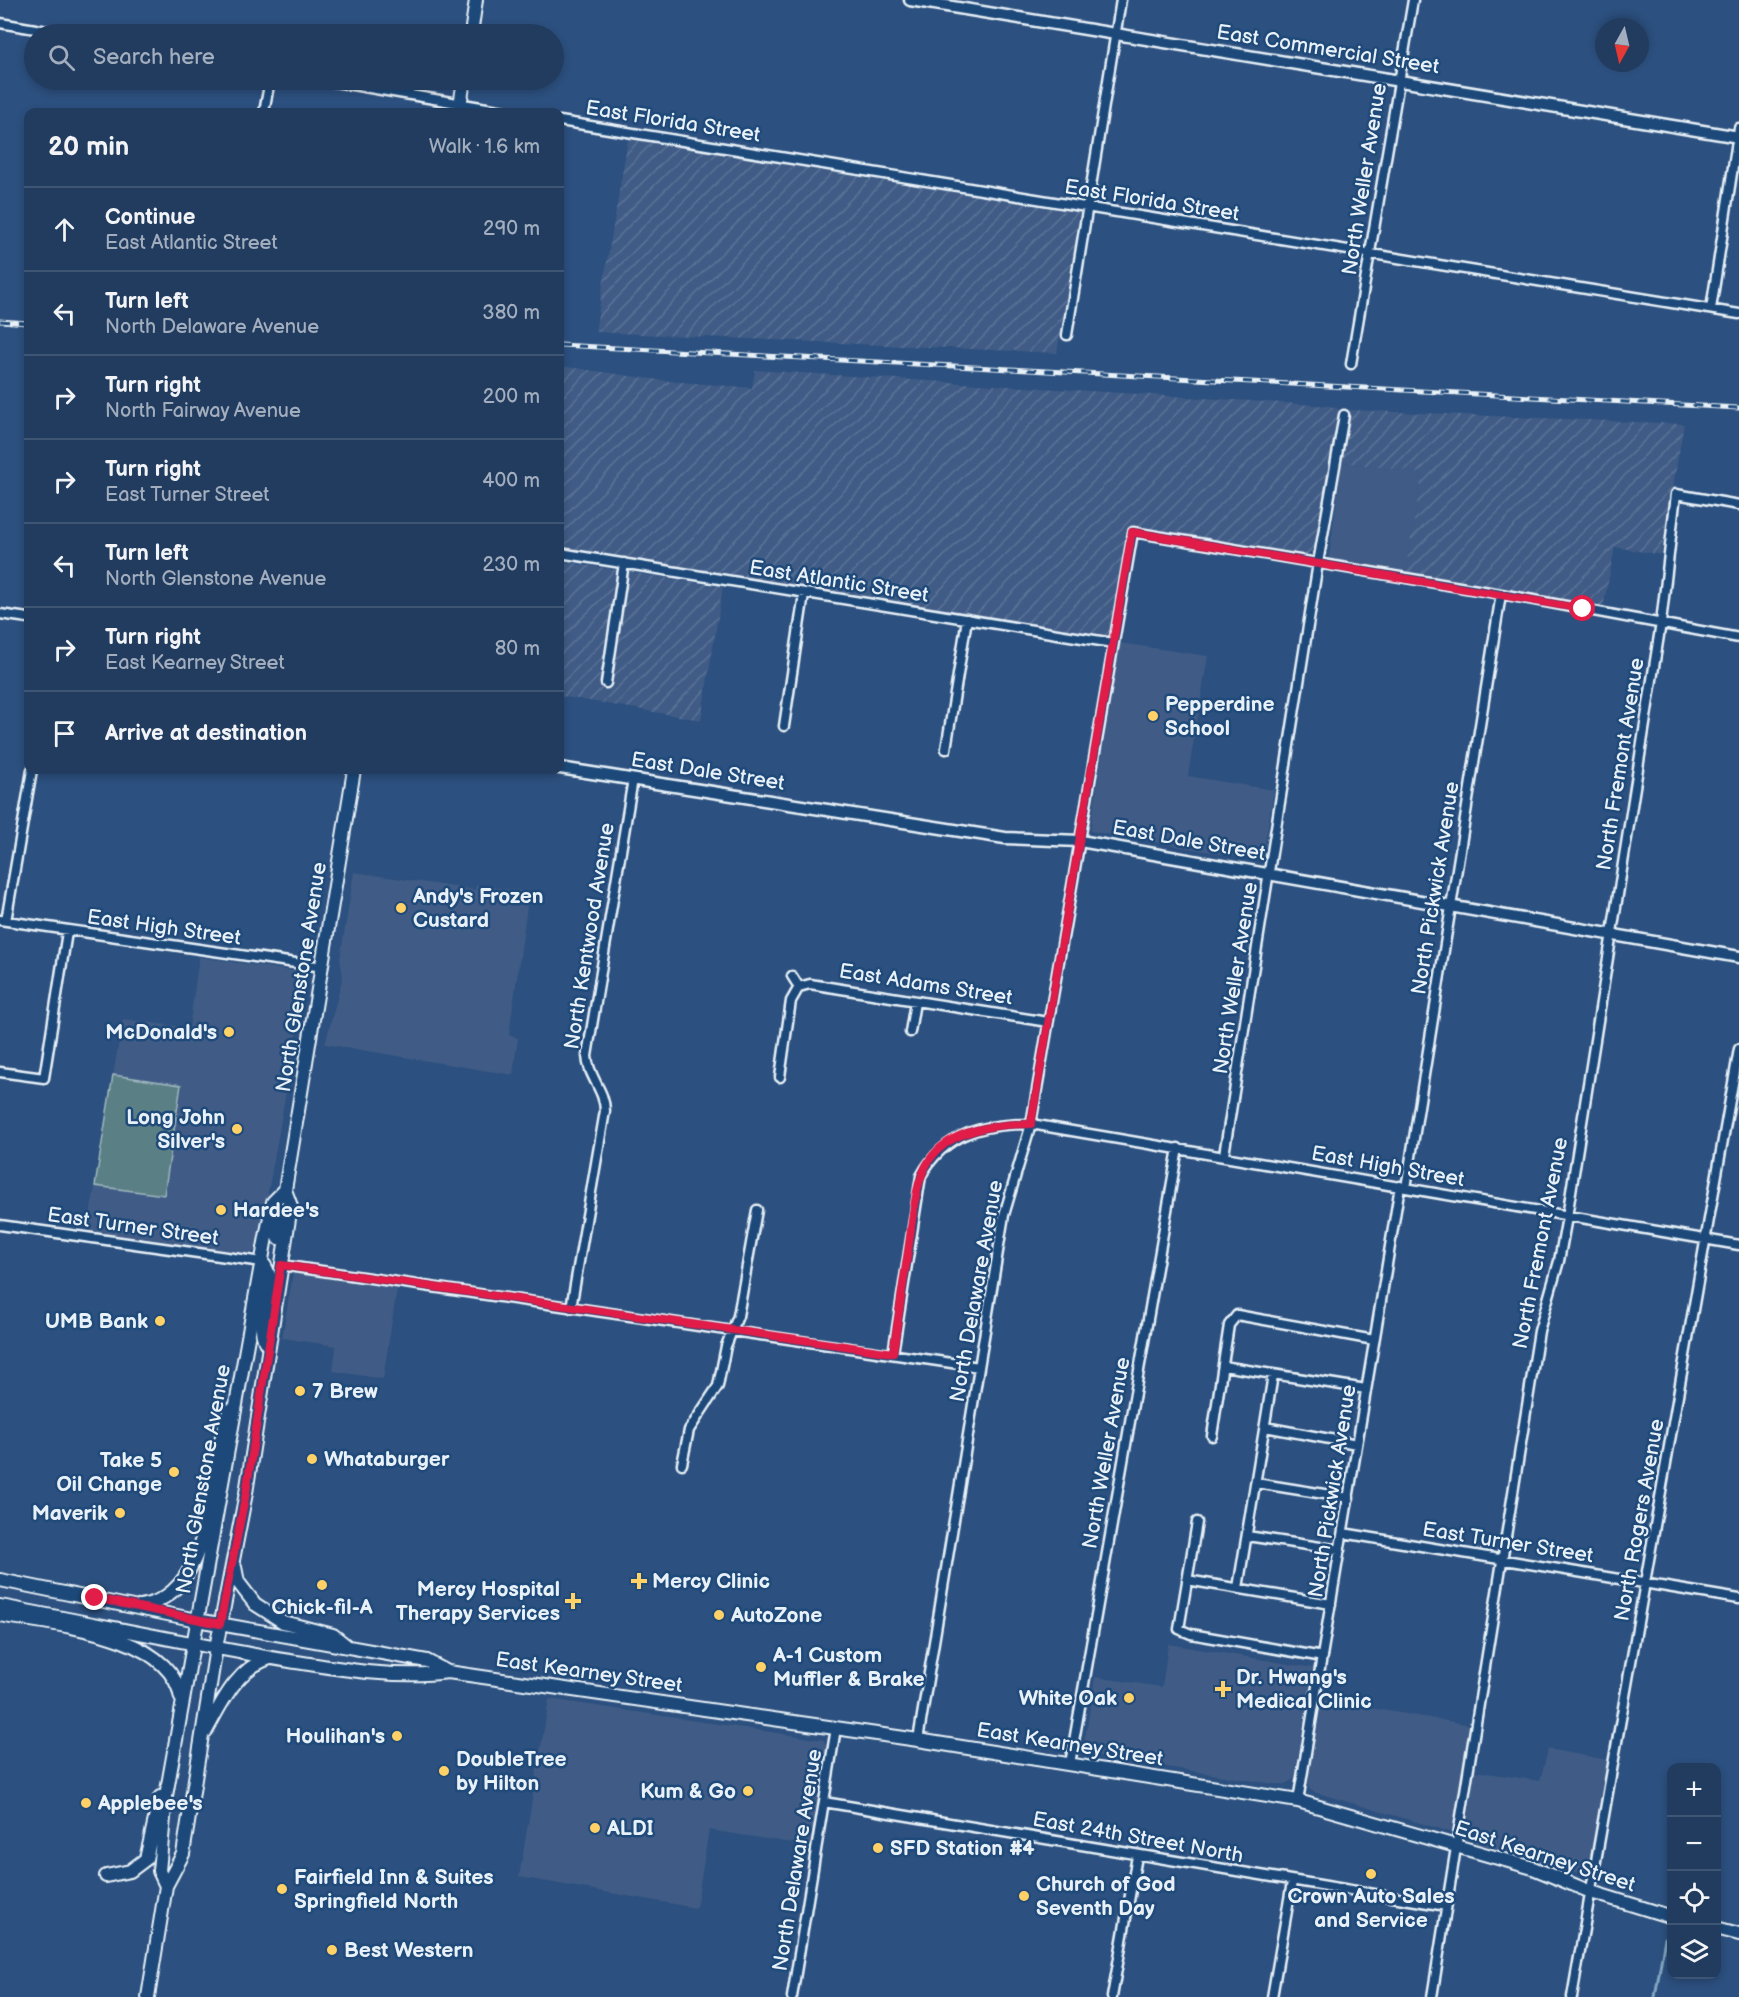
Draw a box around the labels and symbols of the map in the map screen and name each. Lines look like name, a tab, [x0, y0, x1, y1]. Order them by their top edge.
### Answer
north arrow	[1595, 18, 1649, 72]
street label: East Commercial Street	[1215, 20, 1442, 80]
street label: North Weller Avenue	[1337, 81, 1392, 277]
street label: East Florida Street	[584, 95, 763, 148]
street label: East Florida Street	[1063, 174, 1242, 227]
street label: East Atlantic Street	[747, 555, 931, 608]
route start	[1569, 595, 1595, 621]
street label: North Fremont Avenue	[1591, 656, 1650, 872]
place label: Pepperdine School	[1165, 692, 1275, 741]
marker: Pepperdine School	[1146, 709, 1160, 723]
street label: East Dale Street	[629, 747, 787, 796]
street label: North Pickwick Avenue	[1406, 780, 1465, 996]
street label: East Dale Street	[1110, 815, 1268, 866]
street label: North Kentwood Avenue	[559, 821, 620, 1051]
street label: North Glenstone Avenue	[271, 860, 332, 1094]
street label: North Weller Avenue	[1208, 880, 1263, 1076]
place label: Andy's Frozen Custard	[412, 884, 544, 933]
marker: Andy's Frozen Custard	[394, 901, 408, 915]
street label: East High Street	[85, 904, 243, 951]
street label: East Adams Street	[837, 958, 1015, 1011]
place label: McDonald's	[105, 1020, 217, 1045]
marker: McDonald's	[222, 1025, 236, 1039]
place label: Long John Silver's	[126, 1105, 225, 1154]
marker: Long John Silver's	[230, 1122, 244, 1136]
street label: North Fremont Avenue	[1508, 1135, 1573, 1351]
street label: East High Street	[1309, 1141, 1467, 1192]
street label: North Delaware Avenue	[945, 1178, 1008, 1404]
place label: Hardee's	[233, 1198, 319, 1223]
street label: East Turner Street	[46, 1202, 221, 1251]
marker: Hardee's	[214, 1203, 228, 1217]
place label: UMB Bank	[45, 1309, 148, 1334]
marker: UMB Bank	[153, 1314, 167, 1328]
street label: North Weller Avenue	[1077, 1355, 1136, 1551]
street label: North Glenstone Avenue	[171, 1362, 236, 1596]
place label: 7 Brew	[312, 1379, 378, 1404]
street label: North Pickwick Avenue	[1303, 1383, 1362, 1599]
marker: 7 Brew	[293, 1384, 307, 1398]
street label: North Rogers Avenue	[1609, 1417, 1670, 1623]
place label: Whataburger	[324, 1447, 450, 1472]
place label: Take 5 Oil Change	[56, 1448, 162, 1497]
marker: Whataburger	[305, 1452, 319, 1466]
marker: Take 5 Oil Change	[167, 1465, 181, 1479]
place label: Maverik	[32, 1501, 108, 1526]
marker: Maverik	[113, 1506, 127, 1520]
street label: East Turner Street	[1421, 1517, 1596, 1568]
place label: Mercy Clinic	[652, 1569, 770, 1594]
marker: Mercy Clinic	[630, 1572, 648, 1590]
place label: Mercy Hospital Therapy Services	[396, 1577, 560, 1626]
marker: Chick-fil-A	[315, 1578, 329, 1592]
route end	[81, 1584, 107, 1610]
marker: Mercy Hospital Therapy Services	[564, 1592, 582, 1610]
place label: Chick-fil-A	[272, 1595, 373, 1620]
place label: AutoZone	[730, 1603, 822, 1628]
marker: AutoZone	[712, 1608, 726, 1622]
place label: A-1 Custom Muffler & Brake	[772, 1643, 925, 1692]
street label: East Kearney Street	[494, 1647, 685, 1698]
marker: A-1 Custom Muffler & Brake	[754, 1660, 768, 1674]
place label: Dr. Hwang's Medical Clinic	[1236, 1665, 1372, 1714]
marker: Dr. Hwang's Medical Clinic	[1214, 1680, 1232, 1698]
place label: White Oak	[1019, 1686, 1117, 1711]
marker: White Oak	[1122, 1691, 1136, 1705]
street label: East Kearney Street	[975, 1717, 1166, 1772]
place label: Houlihan's	[286, 1724, 385, 1749]
marker: Houlihan's	[390, 1729, 404, 1743]
place label: DoubleTree by Hilton	[456, 1747, 567, 1796]
street label: North Delaware Avenue	[768, 1747, 827, 1973]
marker: DoubleTree by Hilton	[437, 1764, 451, 1778]
place label: Kum & Go	[640, 1779, 736, 1804]
marker: Kum & Go	[741, 1784, 755, 1798]
place label: Applebee's	[97, 1791, 203, 1816]
marker: Applebee's	[79, 1796, 93, 1810]
street label: East 24th Street North	[1031, 1807, 1245, 1868]
street label: East Kearney Street	[1451, 1815, 1639, 1898]
place label: ALDI	[606, 1816, 654, 1841]
marker: ALDI	[588, 1821, 602, 1835]
place label: SFD Station #4	[890, 1836, 1035, 1861]
marker: SFD Station #4	[871, 1841, 885, 1855]
place label: Fairfield Inn & Suites Springfield North	[294, 1865, 494, 1914]
marker: Crown Auto Sales and Service	[1364, 1867, 1378, 1881]
place label: Church of God Seventh Day	[1036, 1872, 1175, 1921]
marker: Fairfield Inn & Suites Springfield North	[275, 1882, 289, 1896]
place label: Crown Auto Sales and Service	[1287, 1884, 1455, 1933]
marker: Church of God Seventh Day	[1017, 1889, 1031, 1903]
place label: Best Western	[344, 1938, 474, 1963]
marker: Best Western	[325, 1943, 339, 1957]

